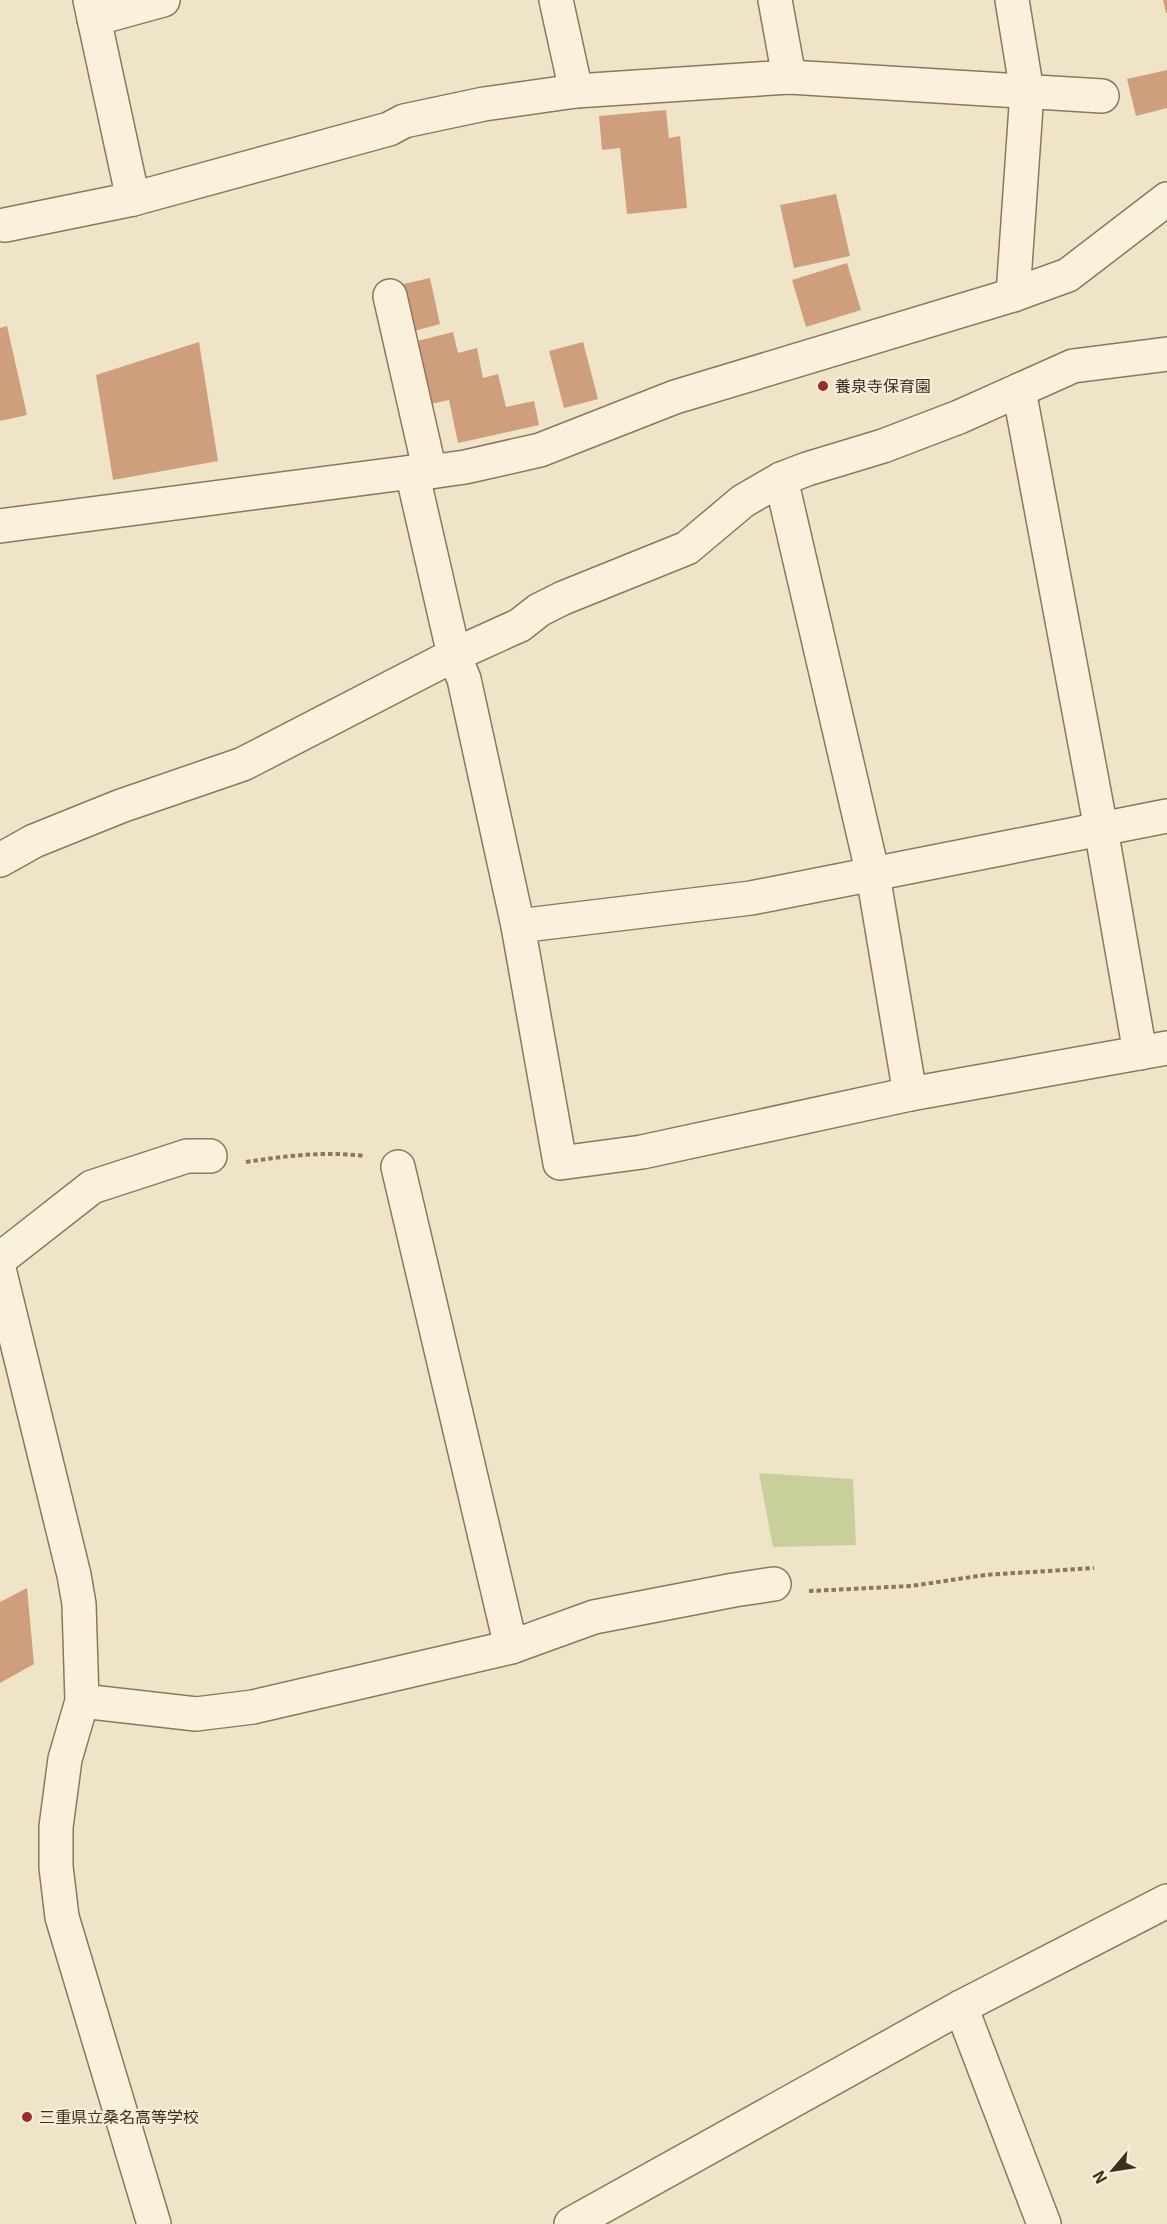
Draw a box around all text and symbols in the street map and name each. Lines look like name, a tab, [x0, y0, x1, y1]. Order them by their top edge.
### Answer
place label: 養泉寺保育園	[835, 373, 931, 397]
marker: 養泉寺保育園	[816, 379, 830, 393]
place label: 三重県立桑名高等学校	[39, 2104, 199, 2128]
marker: 三重県立桑名高等学校	[20, 2110, 34, 2124]
north arrow	[1083, 2140, 1143, 2200]
text: N	[1086, 2167, 1112, 2189]

